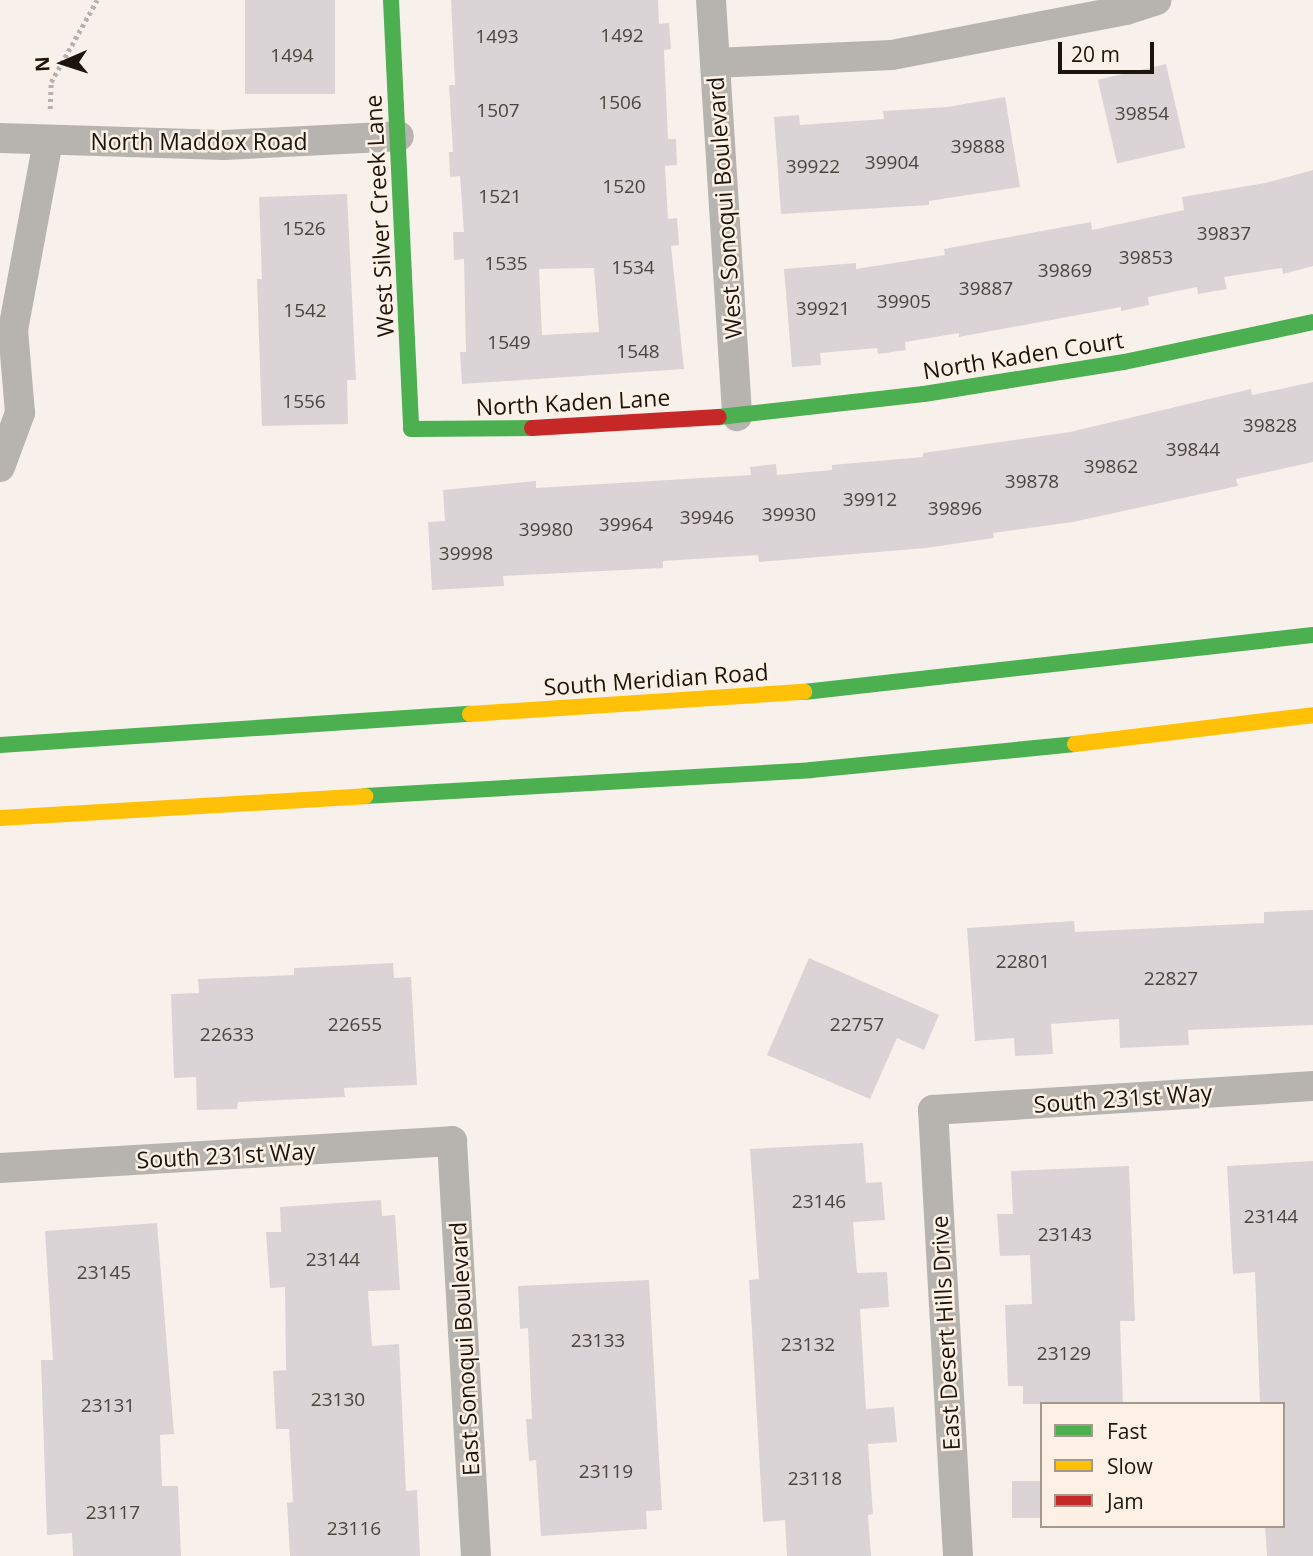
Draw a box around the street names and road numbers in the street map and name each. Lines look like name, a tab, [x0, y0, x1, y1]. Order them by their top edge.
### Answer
street label: West Sonoqui Boulevard	[701, 76, 747, 340]
street label: West Silver Creek Lane	[359, 94, 399, 338]
street label: North Maddox Road	[90, 127, 308, 155]
street label: North Kaden Court	[921, 326, 1125, 384]
street label: North Kaden Lane	[475, 383, 671, 421]
street label: South Meridian Road	[543, 657, 769, 701]
street label: South 231st Way	[1033, 1078, 1213, 1118]
street label: South 231st Way	[136, 1137, 316, 1173]
street label: East Desert Hills Drive	[925, 1215, 965, 1451]
street label: East Sonoqui Boulevard	[444, 1221, 484, 1477]

